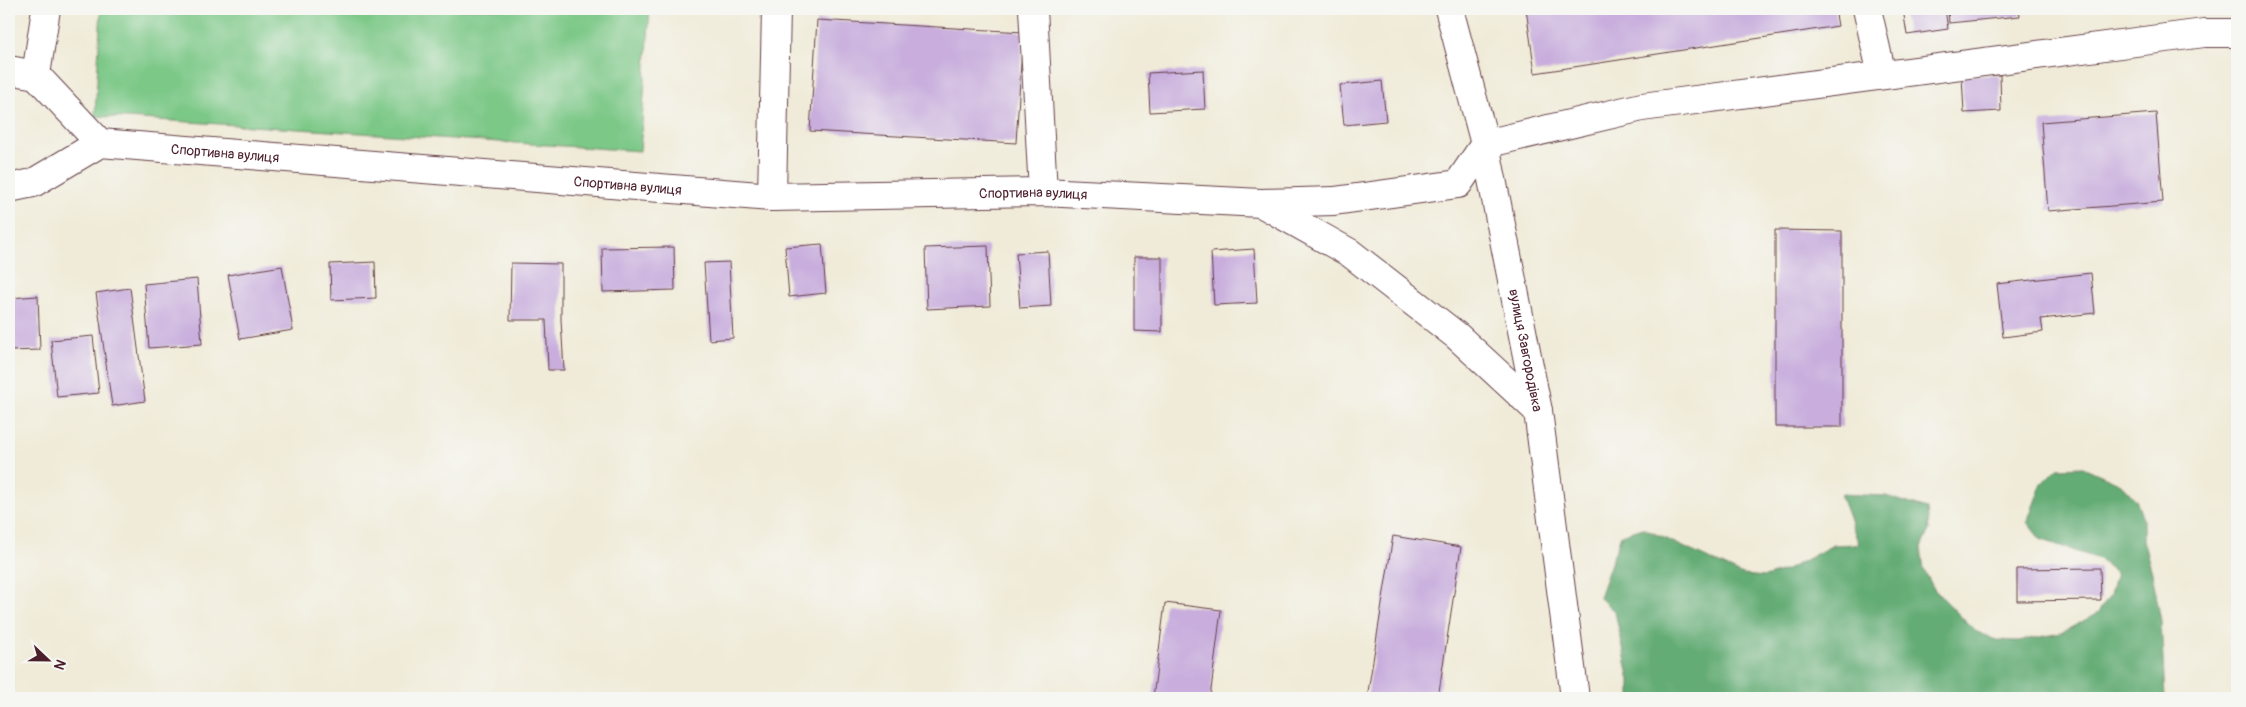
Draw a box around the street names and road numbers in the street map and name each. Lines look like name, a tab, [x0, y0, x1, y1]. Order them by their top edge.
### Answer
street label: Спортивна вулиця	[170, 140, 280, 166]
street label: Спортивна вулиця	[573, 173, 683, 198]
street label: Спортивна вулиця	[979, 183, 1088, 203]
street label: вулиця Завгородівка	[1505, 287, 1546, 413]

